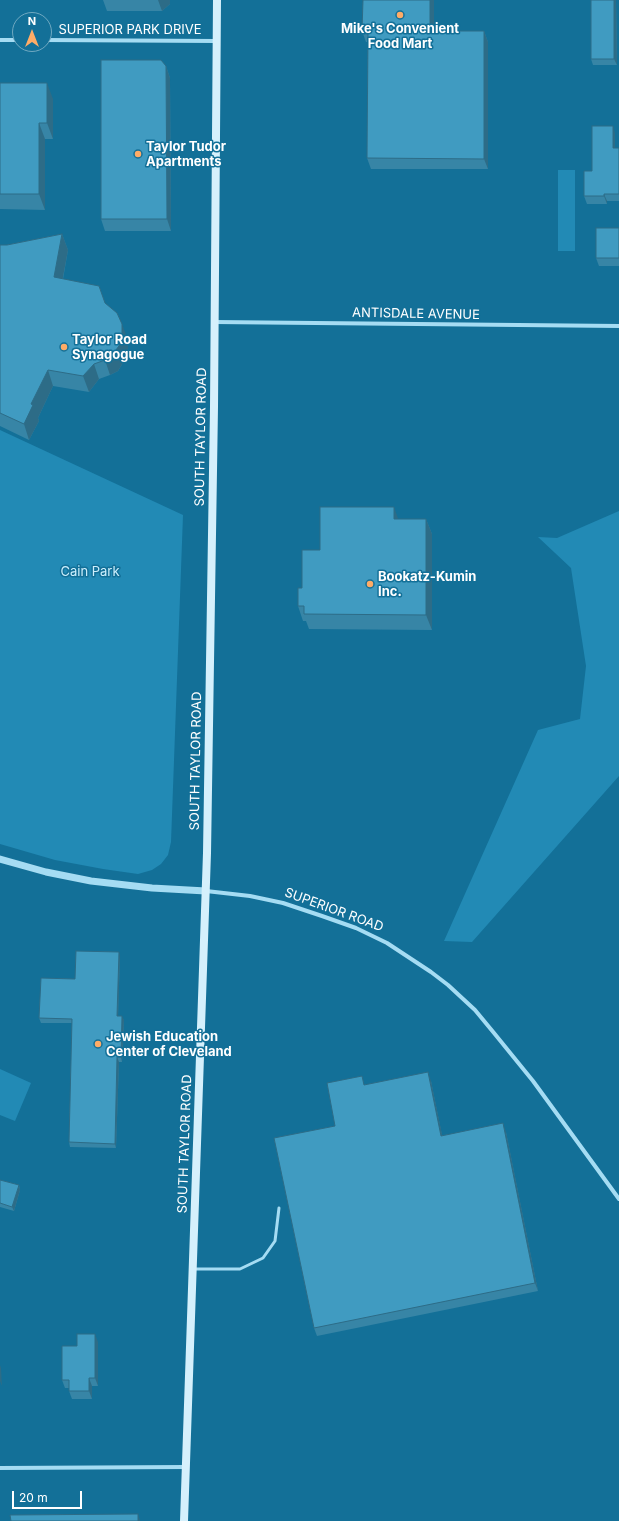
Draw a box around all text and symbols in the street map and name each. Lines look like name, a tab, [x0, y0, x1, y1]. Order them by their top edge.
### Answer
marker: Mike's Convenient Food Mart	[395, 10, 405, 20]
north arrow	[12, 12, 52, 52]
text: N	[28, 14, 36, 28]
place label: Mike's Convenient Food Mart	[341, 21, 459, 52]
street label: SUPERIOR PARK DRIVE	[58, 22, 202, 38]
place label: Taylor Tudor Apartments	[146, 139, 226, 170]
marker: Taylor Tudor Apartments	[133, 149, 143, 159]
street label: ANTISDALE AVENUE	[352, 305, 480, 323]
place label: Taylor Road Synagogue	[72, 332, 147, 363]
marker: Taylor Road Synagogue	[59, 342, 69, 352]
street label: SOUTH TAYLOR ROAD	[192, 367, 210, 507]
park label: Cain Park	[60, 564, 120, 580]
place label: Bookatz-Kumin Inc.	[378, 569, 476, 600]
marker: Bookatz-Kumin Inc.	[365, 579, 375, 589]
street label: SOUTH TAYLOR ROAD	[187, 691, 205, 831]
street label: SUPERIOR ROAD	[282, 885, 386, 935]
place label: Jewish Education Center of Cleveland	[106, 1029, 232, 1060]
marker: Jewish Education Center of Cleveland	[93, 1039, 103, 1049]
street label: SOUTH TAYLOR ROAD	[175, 1074, 195, 1214]
scale bar	[14, 1483, 84, 1509]
text: 20 m	[19, 1490, 48, 1505]

